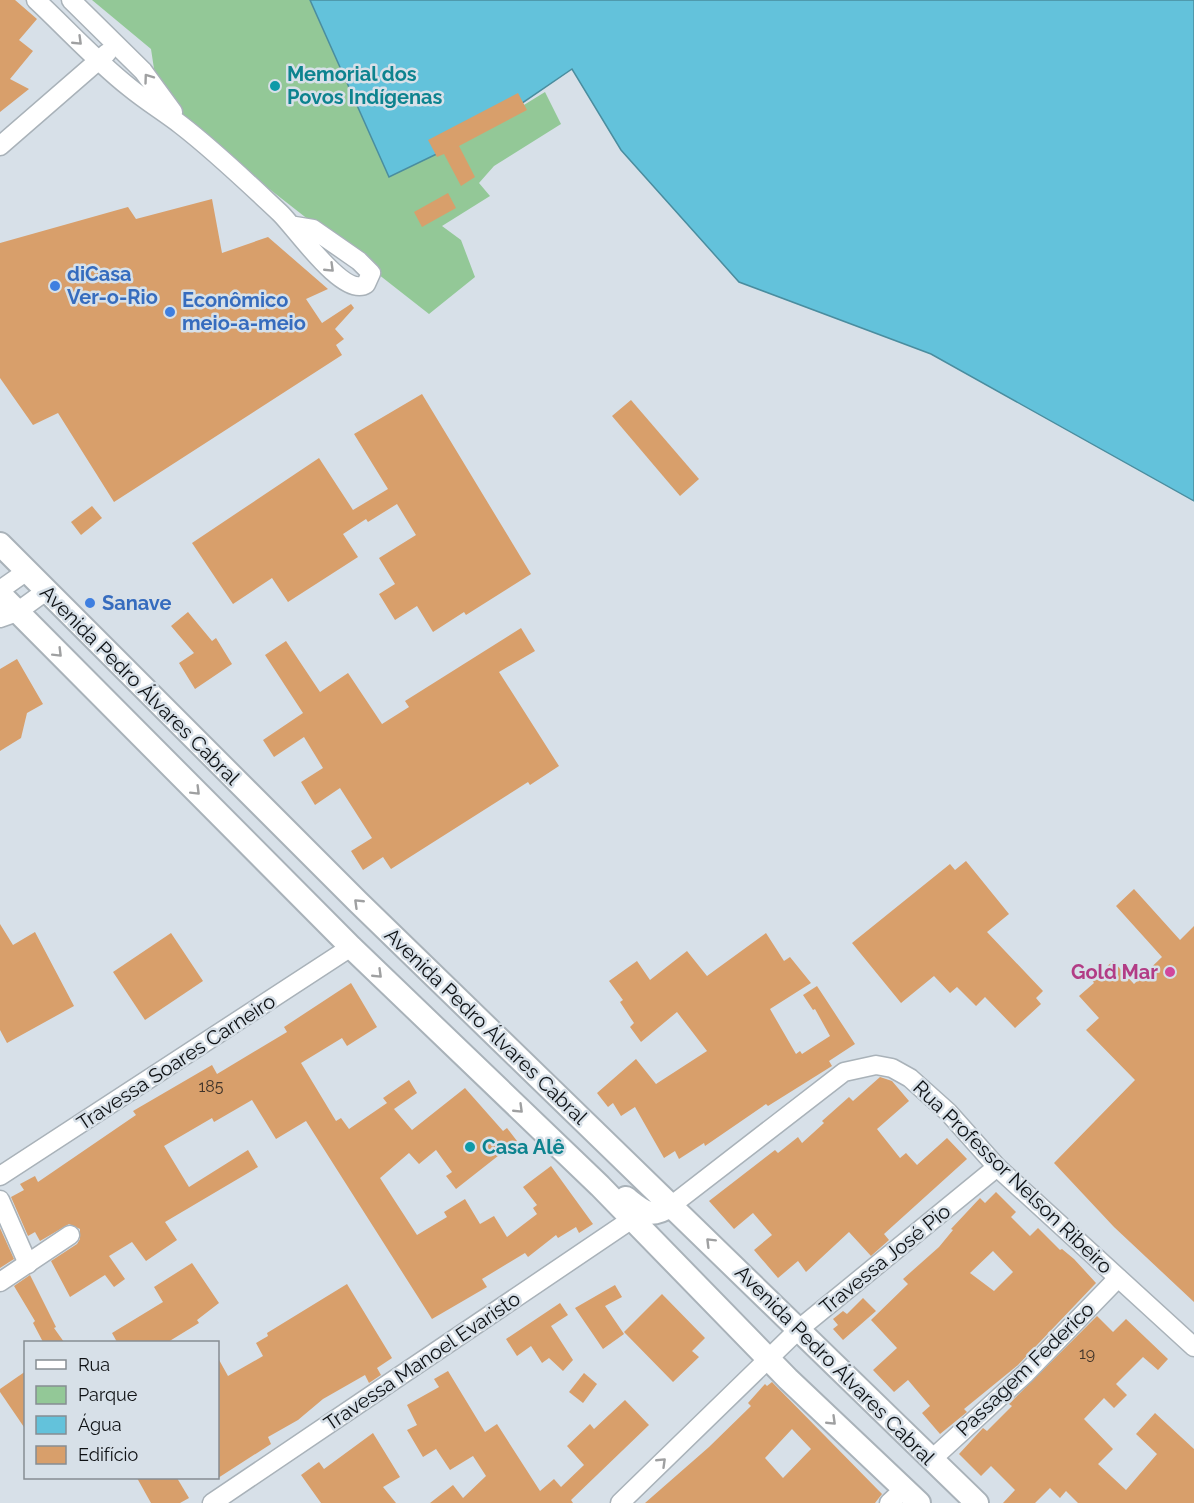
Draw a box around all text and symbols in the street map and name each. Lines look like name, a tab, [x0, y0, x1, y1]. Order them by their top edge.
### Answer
one-way arrow	[71, 33, 82, 44]
place label: Memorial dos Povos Indígenas	[287, 62, 442, 109]
one-way arrow	[144, 74, 155, 85]
marker: Memorial dos Povos Indígenas	[268, 79, 282, 93]
one-way arrow	[323, 261, 334, 272]
place label: diCasa Ver-o-Rio	[67, 262, 158, 309]
marker: diCasa Ver-o-Rio	[48, 279, 62, 293]
place label: Econômico meio-a-meio	[182, 288, 306, 335]
marker: Econômico meio-a-meio	[163, 305, 177, 319]
street label: Avenida Pedro Álvares Cabral	[35, 580, 245, 790]
place label: Sanave	[102, 591, 172, 615]
marker: Sanave	[83, 596, 97, 610]
one-way arrow	[51, 646, 62, 657]
one-way arrow	[188, 784, 199, 795]
one-way arrow	[355, 899, 366, 910]
street label: Avenida Pedro Álvares Cabral	[380, 923, 593, 1130]
place label: Gold Mar	[1071, 960, 1158, 984]
marker: Gold Mar	[1163, 965, 1177, 979]
one-way arrow	[371, 966, 382, 977]
street label: Travessa Soares Carneiro	[72, 989, 280, 1135]
street label: Rua Professor Nelson Ribeiro	[908, 1075, 1118, 1279]
house number: 185	[198, 1077, 224, 1096]
one-way arrow	[512, 1102, 522, 1113]
place label: Casa Alê	[482, 1135, 564, 1159]
marker: Casa Alê	[463, 1140, 477, 1154]
street label: Travessa José Pio	[815, 1199, 955, 1319]
one-way arrow	[706, 1239, 717, 1250]
street label: Avenida Pedro Álvares Cabral	[730, 1260, 940, 1470]
street label: Travessa Manoel Evaristo	[319, 1286, 525, 1436]
street label: Passagem Federico	[951, 1297, 1099, 1441]
legend	[24, 1341, 219, 1479]
house number: 19	[1079, 1344, 1095, 1363]
text: Rua	[78, 1354, 110, 1375]
text: Parque	[78, 1384, 138, 1405]
text: Água	[78, 1413, 122, 1435]
one-way arrow	[826, 1414, 836, 1425]
text: Edifício	[78, 1444, 138, 1465]
one-way arrow	[655, 1458, 666, 1469]

